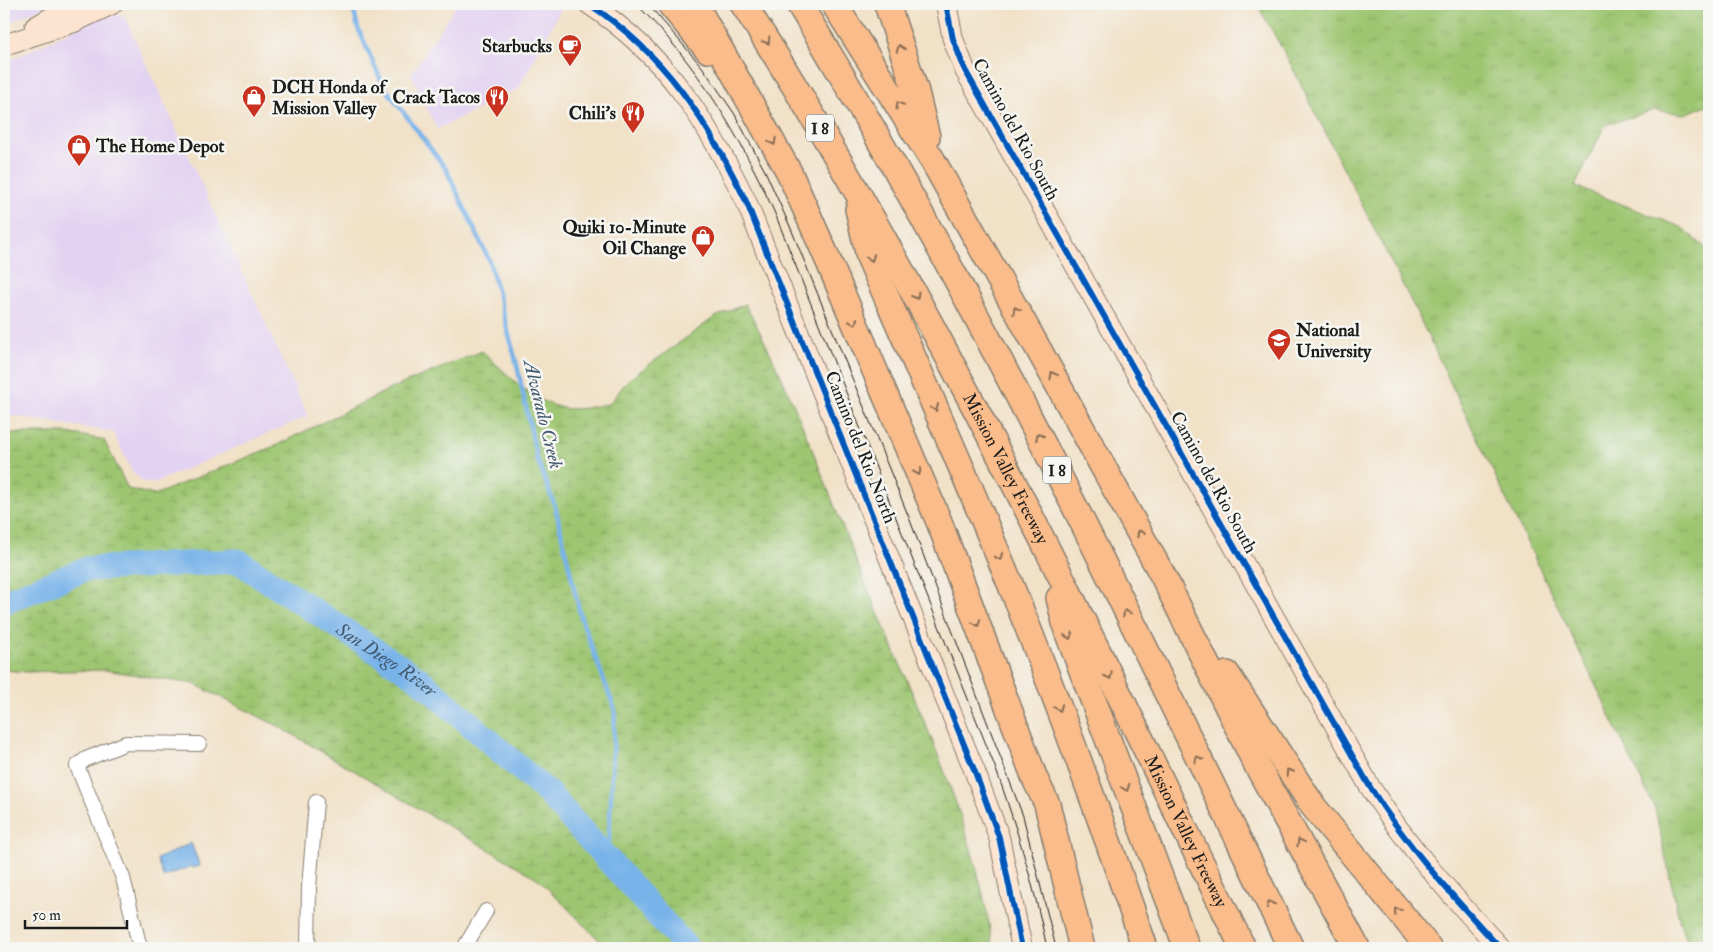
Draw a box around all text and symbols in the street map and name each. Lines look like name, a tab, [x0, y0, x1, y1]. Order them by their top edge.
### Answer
cafe icon: Starbucks	[557, 33, 583, 67]
place label: Starbucks	[482, 35, 552, 58]
one-way arrow	[761, 36, 770, 45]
one-way arrow	[896, 44, 906, 52]
street label: Camino del Rio South	[967, 54, 1064, 205]
place label: DCH Honda of Mission Valley	[271, 76, 388, 120]
shop icon: DCH Honda of Mission Valley	[241, 84, 267, 118]
restaurant icon: Crack Tacos	[484, 84, 510, 118]
place label: Crack Tacos	[392, 86, 480, 109]
restaurant icon: Chili's	[620, 100, 646, 134]
one-way arrow	[895, 101, 905, 110]
place label: Chili's	[569, 102, 616, 125]
road number: I 8	[806, 115, 834, 142]
shop icon: The Home Depot	[66, 133, 92, 167]
place label: The Home Depot	[95, 135, 224, 158]
one-way arrow	[767, 137, 777, 146]
place label: Quiki 10-Minute Oil Change	[562, 216, 686, 260]
shop icon: Quiki 10-Minute Oil Change	[690, 224, 716, 258]
one-way arrow	[865, 254, 875, 262]
one-way arrow	[910, 291, 920, 300]
one-way arrow	[1012, 306, 1022, 315]
one-way arrow	[848, 317, 859, 326]
place label: National University	[1295, 319, 1372, 363]
school or university icon: National University	[1266, 327, 1292, 361]
water label: Alvarado Creek	[517, 355, 568, 471]
street label: Camino del Rio North	[820, 368, 902, 527]
one-way arrow	[1049, 372, 1059, 381]
street label: Mission Valley Freeway	[957, 389, 1054, 549]
one-way arrow	[928, 403, 939, 412]
street label: Camino del Rio South	[1165, 407, 1262, 558]
one-way arrow	[1035, 432, 1045, 441]
road number: I 8	[1043, 456, 1071, 484]
one-way arrow	[911, 467, 922, 476]
one-way arrow	[1136, 529, 1146, 538]
one-way arrow	[993, 552, 1004, 561]
one-way arrow	[1122, 609, 1132, 618]
water label: San Diego River	[331, 617, 442, 703]
one-way arrow	[971, 618, 981, 627]
one-way arrow	[1063, 631, 1073, 639]
one-way arrow	[1103, 671, 1113, 680]
one-way arrow	[1053, 703, 1063, 712]
street label: Mission Valley Freeway	[1139, 752, 1233, 913]
one-way arrow	[1194, 755, 1204, 764]
one-way arrow	[1286, 768, 1296, 777]
one-way arrow	[1121, 783, 1131, 791]
one-way arrow	[1297, 839, 1307, 848]
scale bar	[25, 897, 128, 929]
one-way arrow	[1266, 901, 1276, 910]
text: 50 m	[32, 906, 61, 925]
one-way arrow	[1395, 908, 1403, 917]

